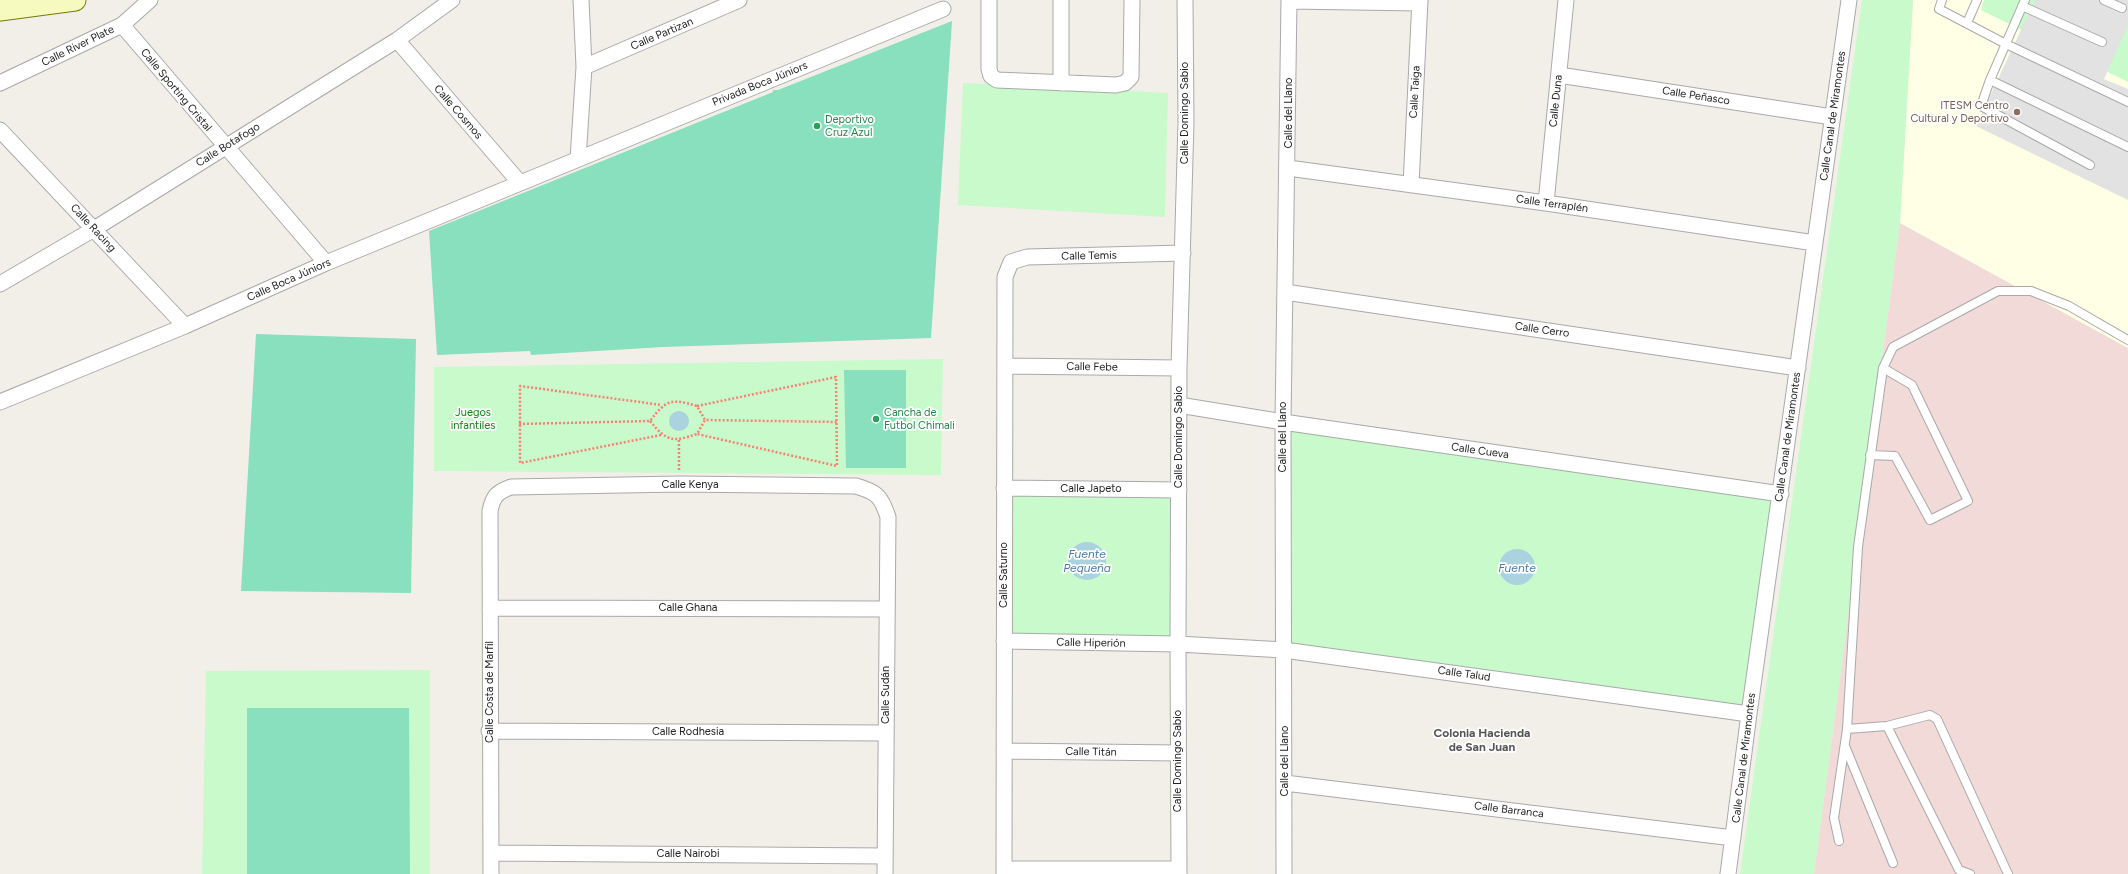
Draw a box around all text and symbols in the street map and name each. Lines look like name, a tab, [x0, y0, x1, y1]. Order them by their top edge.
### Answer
street label: Calle Partizan	[629, 15, 695, 53]
street label: Calle River Plate	[40, 23, 116, 69]
street label: Calle Sporting Cristal	[138, 46, 214, 134]
street label: Calle Canal de Miramontes	[1817, 50, 1849, 182]
street label: Privada Boca Júniors	[710, 59, 810, 109]
street label: Calle Domingo Sabio	[1178, 62, 1192, 164]
street label: Calle Taiga	[1407, 65, 1423, 119]
street label: Calle Duna	[1547, 74, 1565, 128]
street label: Calle del Llano	[1282, 78, 1296, 148]
street label: Calle Cosmos	[431, 82, 485, 142]
street label: Calle Peñasco	[1661, 84, 1731, 108]
place label: ITESM Centro Cultural y Deportivo	[1910, 99, 2009, 125]
marker: ITESM Centro Cultural y Deportivo	[2012, 107, 2022, 117]
place label: Deportivo Cruz Azul	[825, 113, 874, 139]
street label: Calle Botafogo	[193, 120, 263, 170]
marker: Deportivo Cruz Azul	[812, 121, 822, 131]
street label: Calle Terraplén	[1515, 192, 1589, 216]
street label: Calle Racing	[67, 201, 119, 255]
street label: Calle Temis	[1061, 249, 1117, 263]
street label: Calle Boca Júniors	[245, 256, 333, 304]
street label: Calle Cerro	[1514, 320, 1570, 340]
street label: Calle Febe	[1066, 360, 1118, 374]
street label: Calle Canal de Miramontes	[1772, 371, 1804, 503]
street label: Calle Domingo Sabio	[1172, 386, 1186, 488]
street label: Calle del Llano	[1276, 402, 1290, 472]
park label: Juegos infantiles	[451, 406, 495, 432]
place label: Cancha de Futbol Chimali	[884, 406, 955, 432]
marker: Cancha de Futbol Chimali	[871, 414, 881, 424]
street label: Calle Cueva	[1450, 440, 1510, 462]
street label: Calle Kenya	[661, 478, 719, 492]
street label: Calle Japeto	[1060, 482, 1122, 496]
street label: Calle Saturno	[997, 542, 1011, 608]
water label: Fuente Pequeña	[1063, 547, 1111, 575]
water label: Fuente	[1498, 561, 1536, 575]
street label: Calle Ghana	[659, 601, 717, 615]
street label: Calle Hiperión	[1056, 636, 1126, 650]
street label: Calle Costa de Marfil	[483, 641, 497, 743]
street label: Calle Talud	[1437, 664, 1491, 684]
street label: Calle Sudán	[879, 666, 893, 724]
street label: Calle Canal de Miramontes	[1729, 692, 1759, 824]
street label: Calle Domingo Sabio	[1171, 710, 1185, 812]
street label: Calle Rodhesia	[652, 725, 724, 739]
street label: Calle del Llano	[1278, 726, 1292, 796]
district label: Colonia Hacienda de San Juan	[1434, 726, 1530, 754]
street label: Calle Titán	[1065, 745, 1117, 759]
street label: Calle Barranca	[1473, 799, 1545, 821]
street label: Calle Nairobi	[657, 847, 719, 861]

